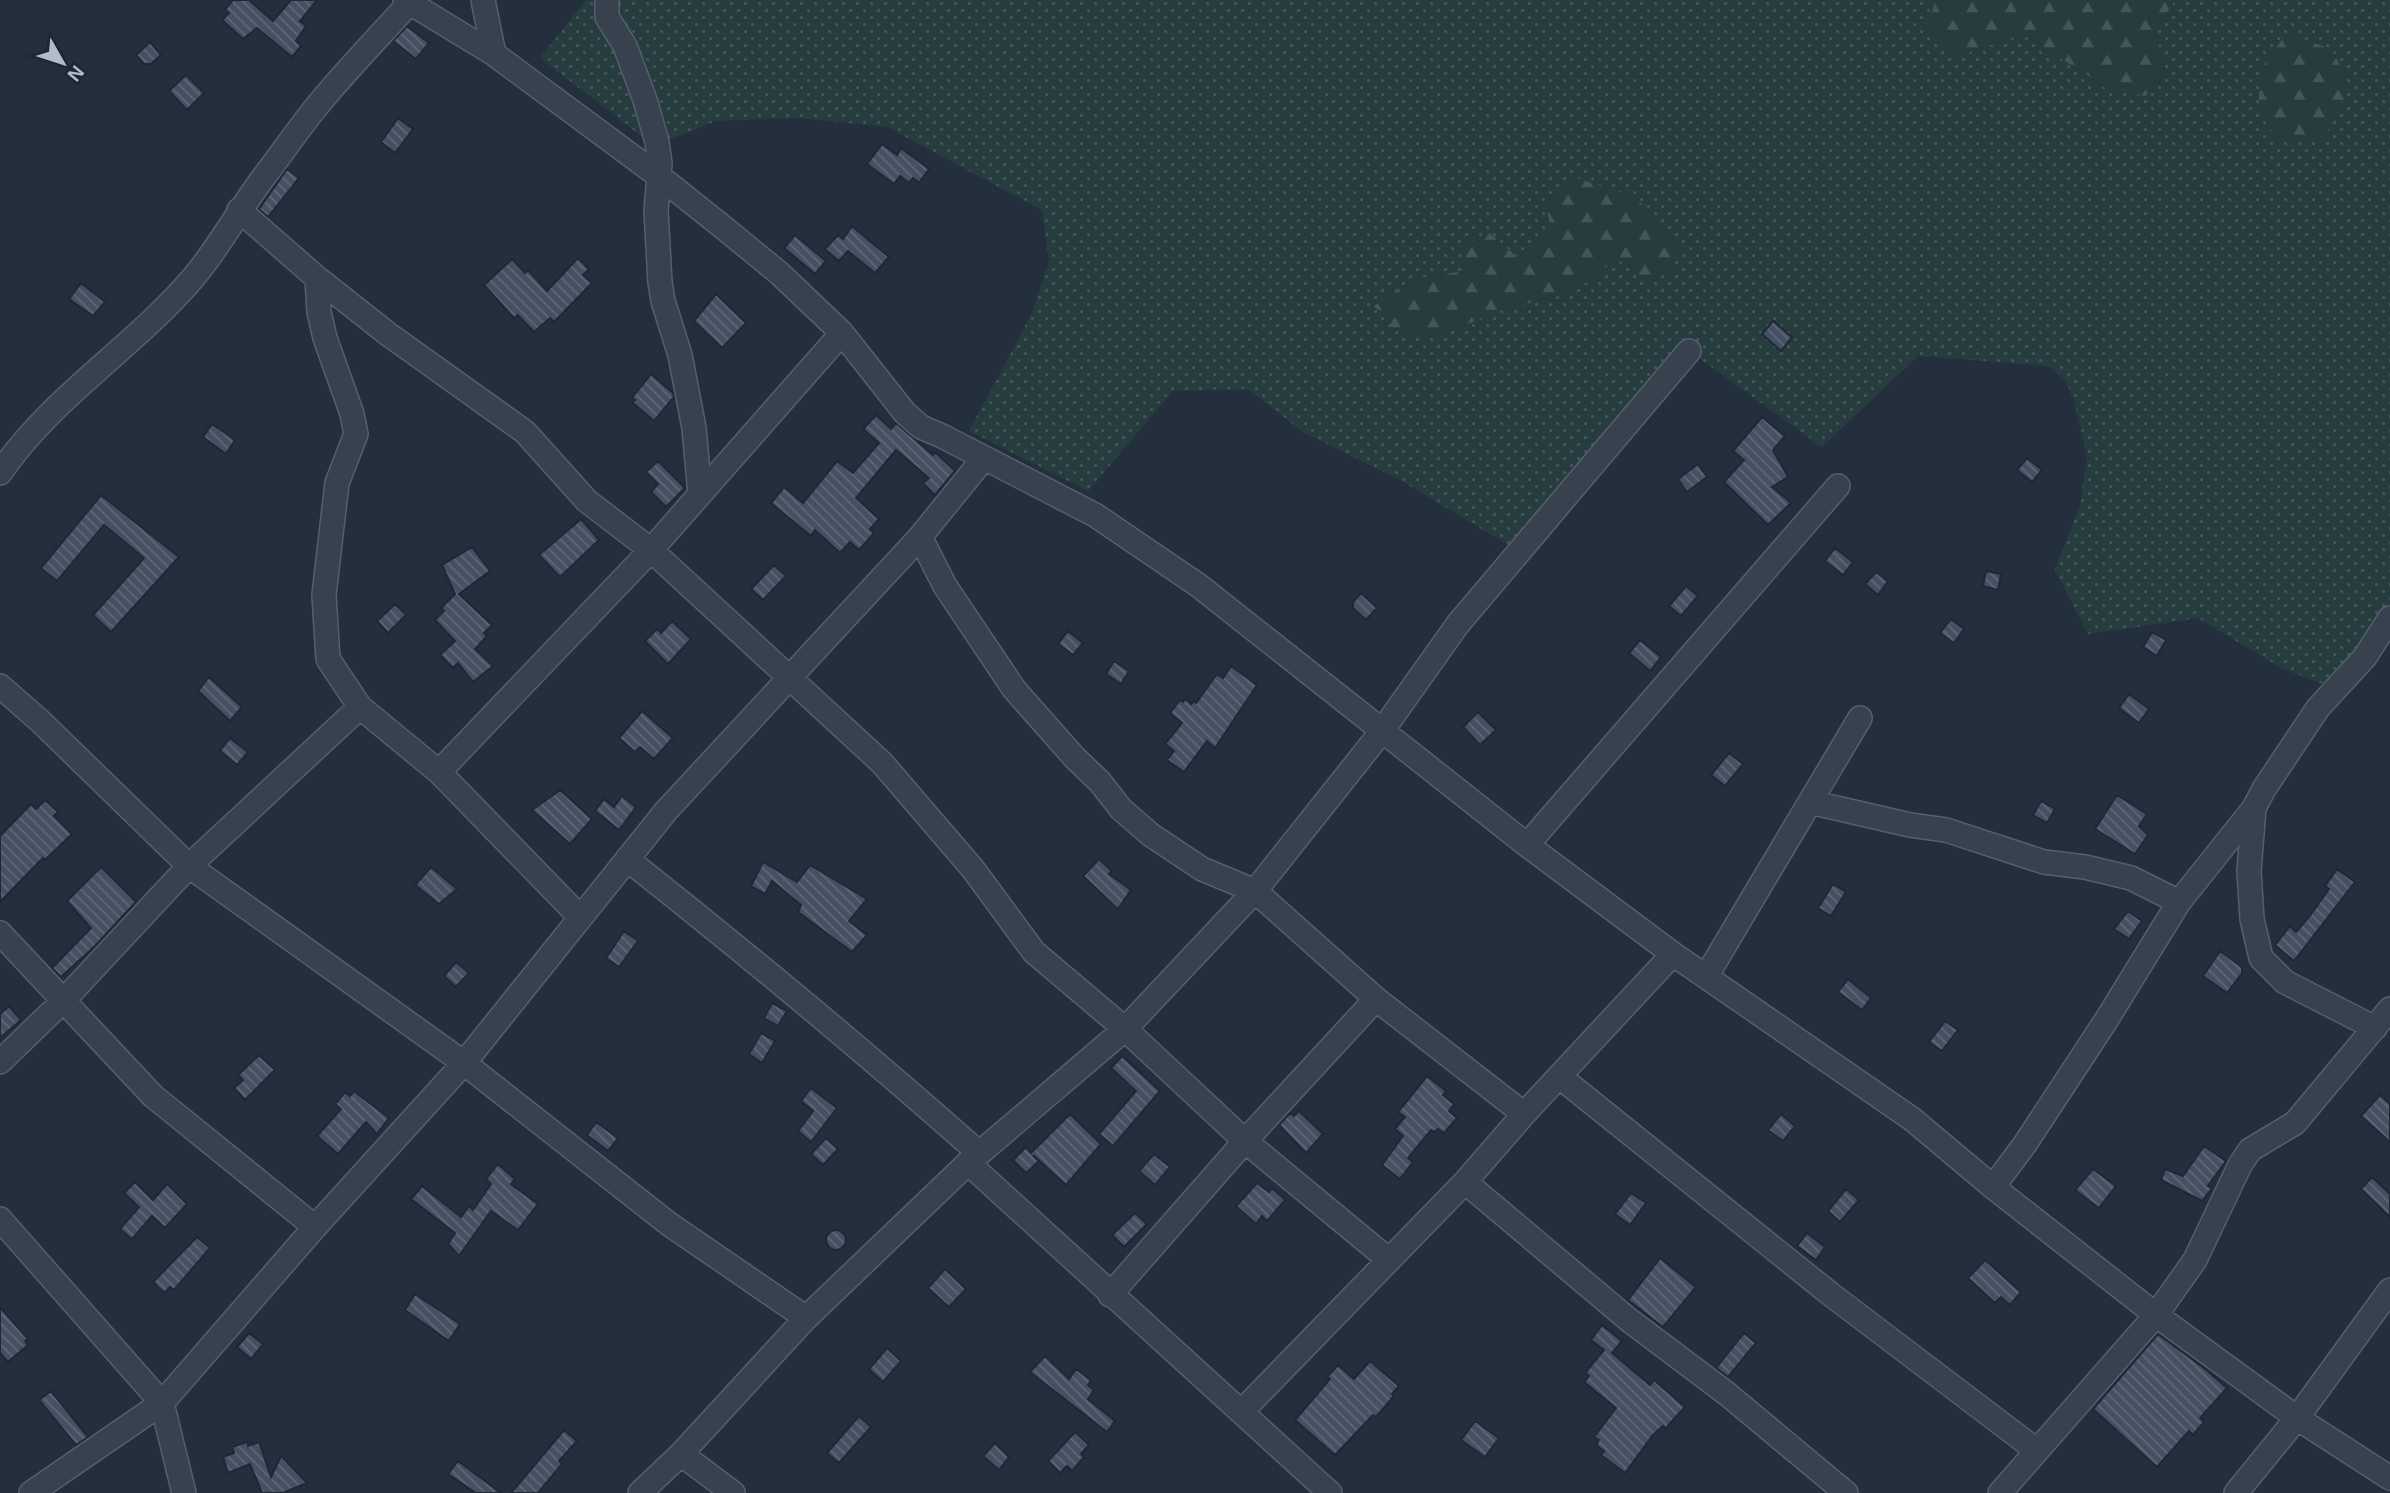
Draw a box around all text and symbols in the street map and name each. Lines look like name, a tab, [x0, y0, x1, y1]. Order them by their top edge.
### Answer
north arrow	[28, 28, 98, 98]
text: N	[63, 61, 88, 85]

